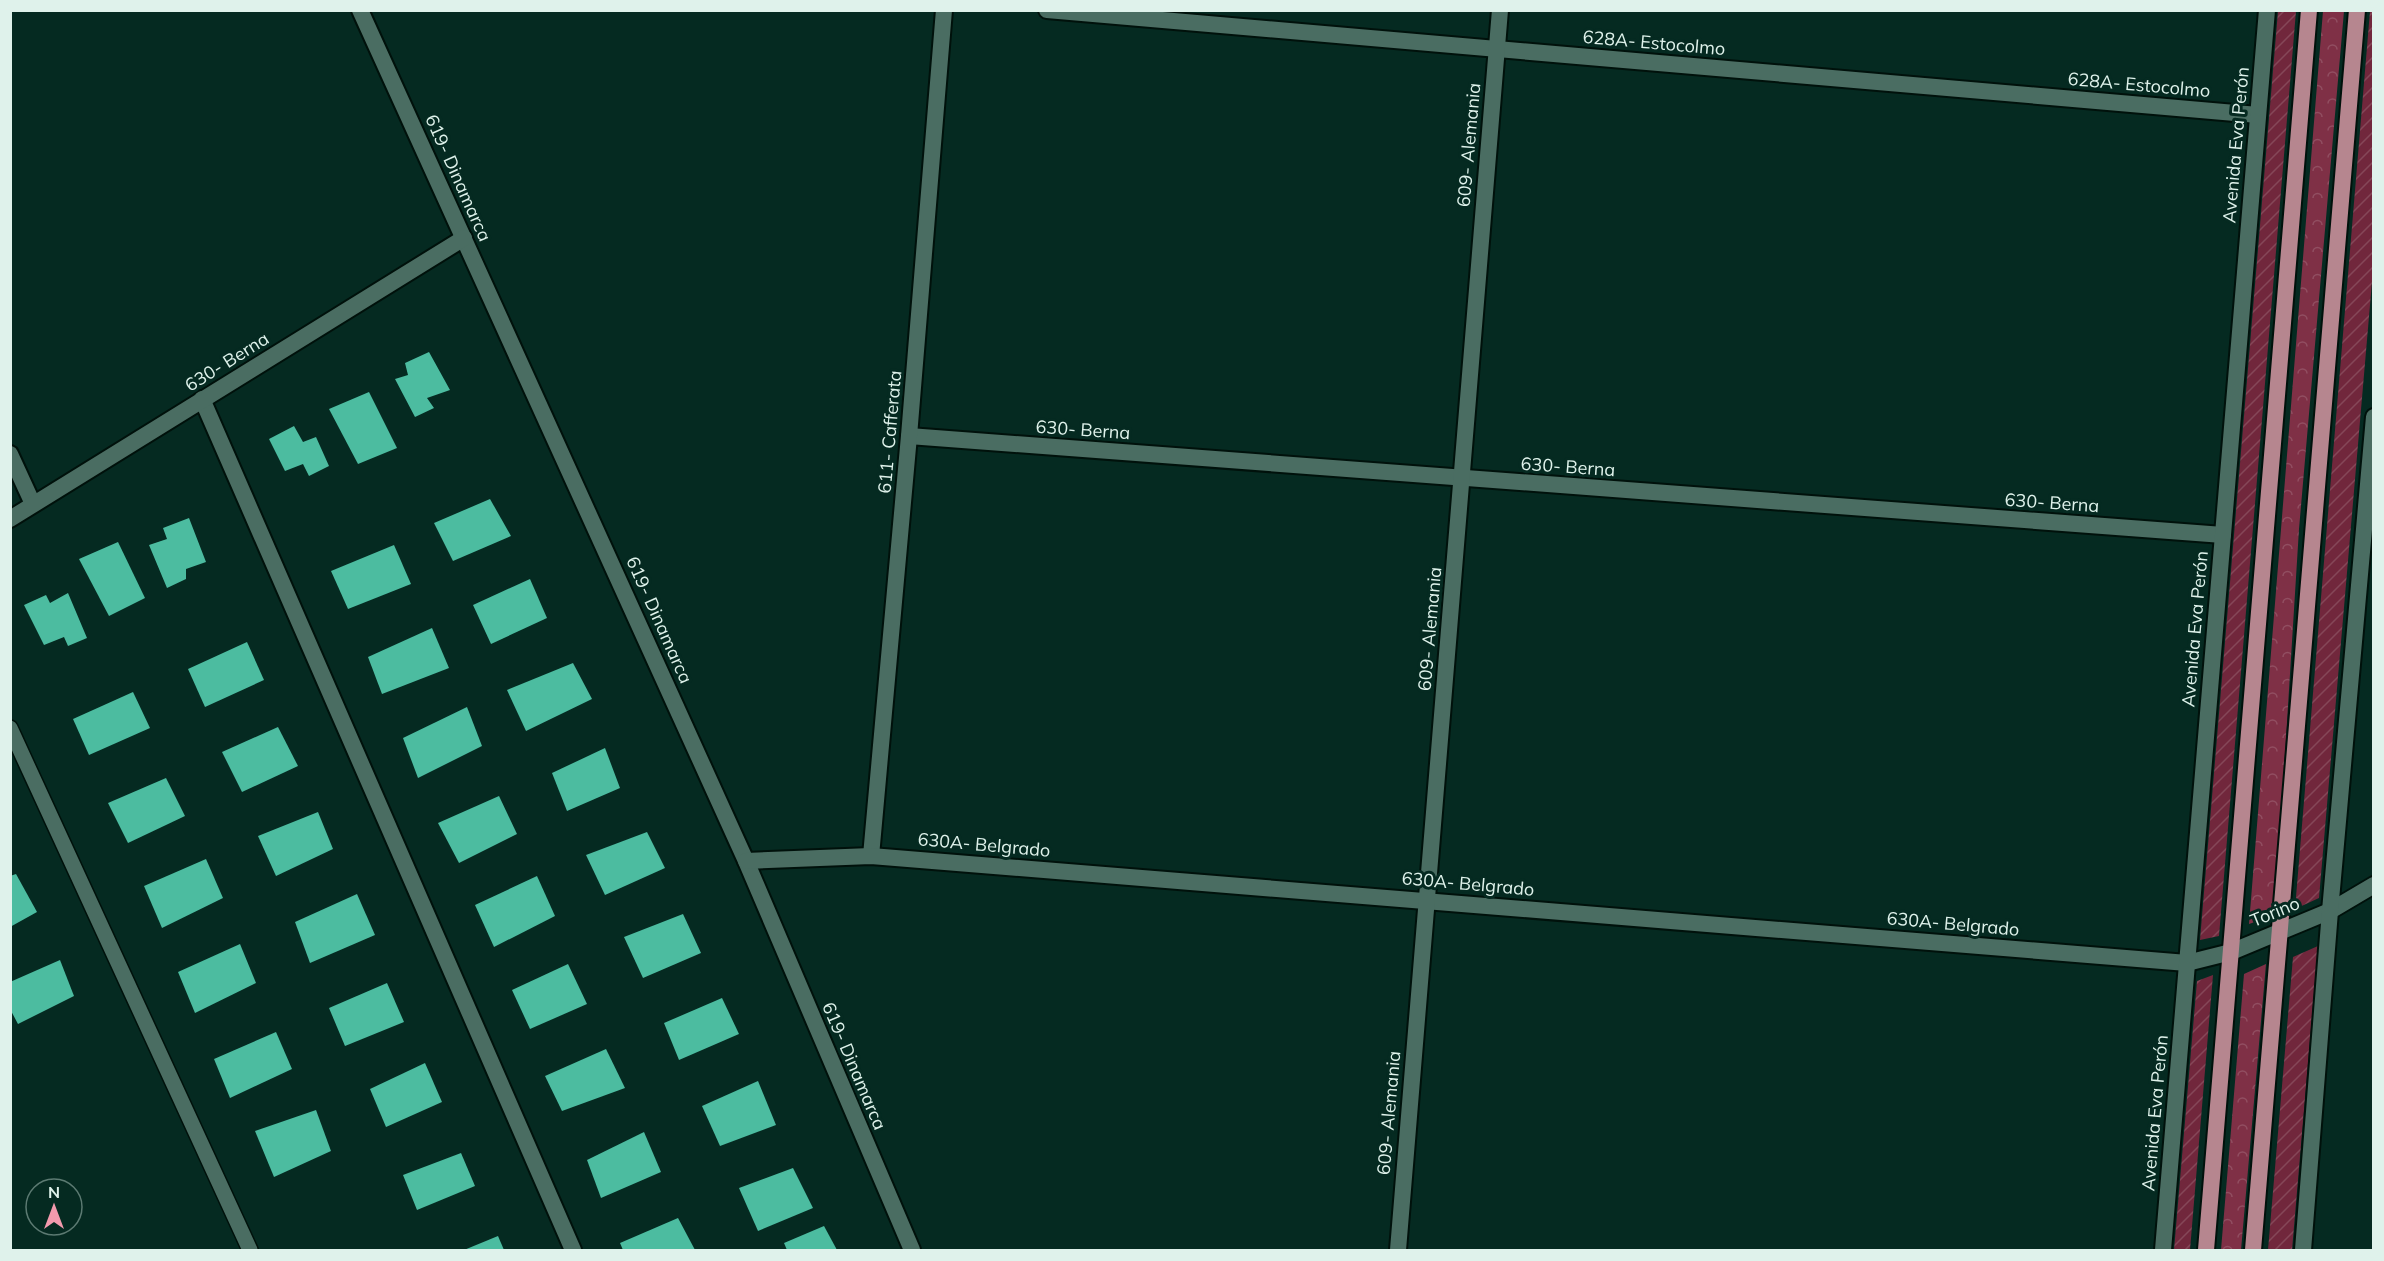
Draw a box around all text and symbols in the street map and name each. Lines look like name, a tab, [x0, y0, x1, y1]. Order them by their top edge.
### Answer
street label: 628A- Estocolmo	[1582, 25, 1726, 60]
street label: Avenida Eva Perón	[2217, 66, 2254, 224]
street label: 628A- Estocolmo	[2067, 67, 2211, 102]
street label: 609- Alemania	[1452, 82, 1485, 208]
street label: 619- Dinamarca	[420, 111, 497, 245]
street label: 630- Berna	[180, 327, 273, 396]
street label: 611- Cafferata	[873, 369, 906, 494]
street label: 630- Berna	[1035, 415, 1131, 444]
street label: 630- Berna	[1520, 452, 1616, 481]
street label: 630- Berna	[2004, 488, 2100, 517]
street label: Avenida Eva Perón	[2176, 550, 2213, 708]
street label: 619- Dinamarca	[621, 553, 698, 687]
street label: 609- Alemania	[1413, 566, 1446, 692]
street label: 630A- Belgrado	[917, 827, 1051, 862]
street label: 630A- Belgrado	[1401, 866, 1535, 901]
street label: Torino	[2247, 891, 2303, 932]
street label: 630A- Belgrado	[1886, 906, 2020, 941]
street label: 619- Dinamarca	[817, 998, 892, 1133]
street label: Avenida Eva Perón	[2136, 1034, 2173, 1192]
street label: 609- Alemania	[1372, 1050, 1405, 1176]
north arrow	[24, 1177, 84, 1237]
text: N	[48, 1182, 60, 1202]

